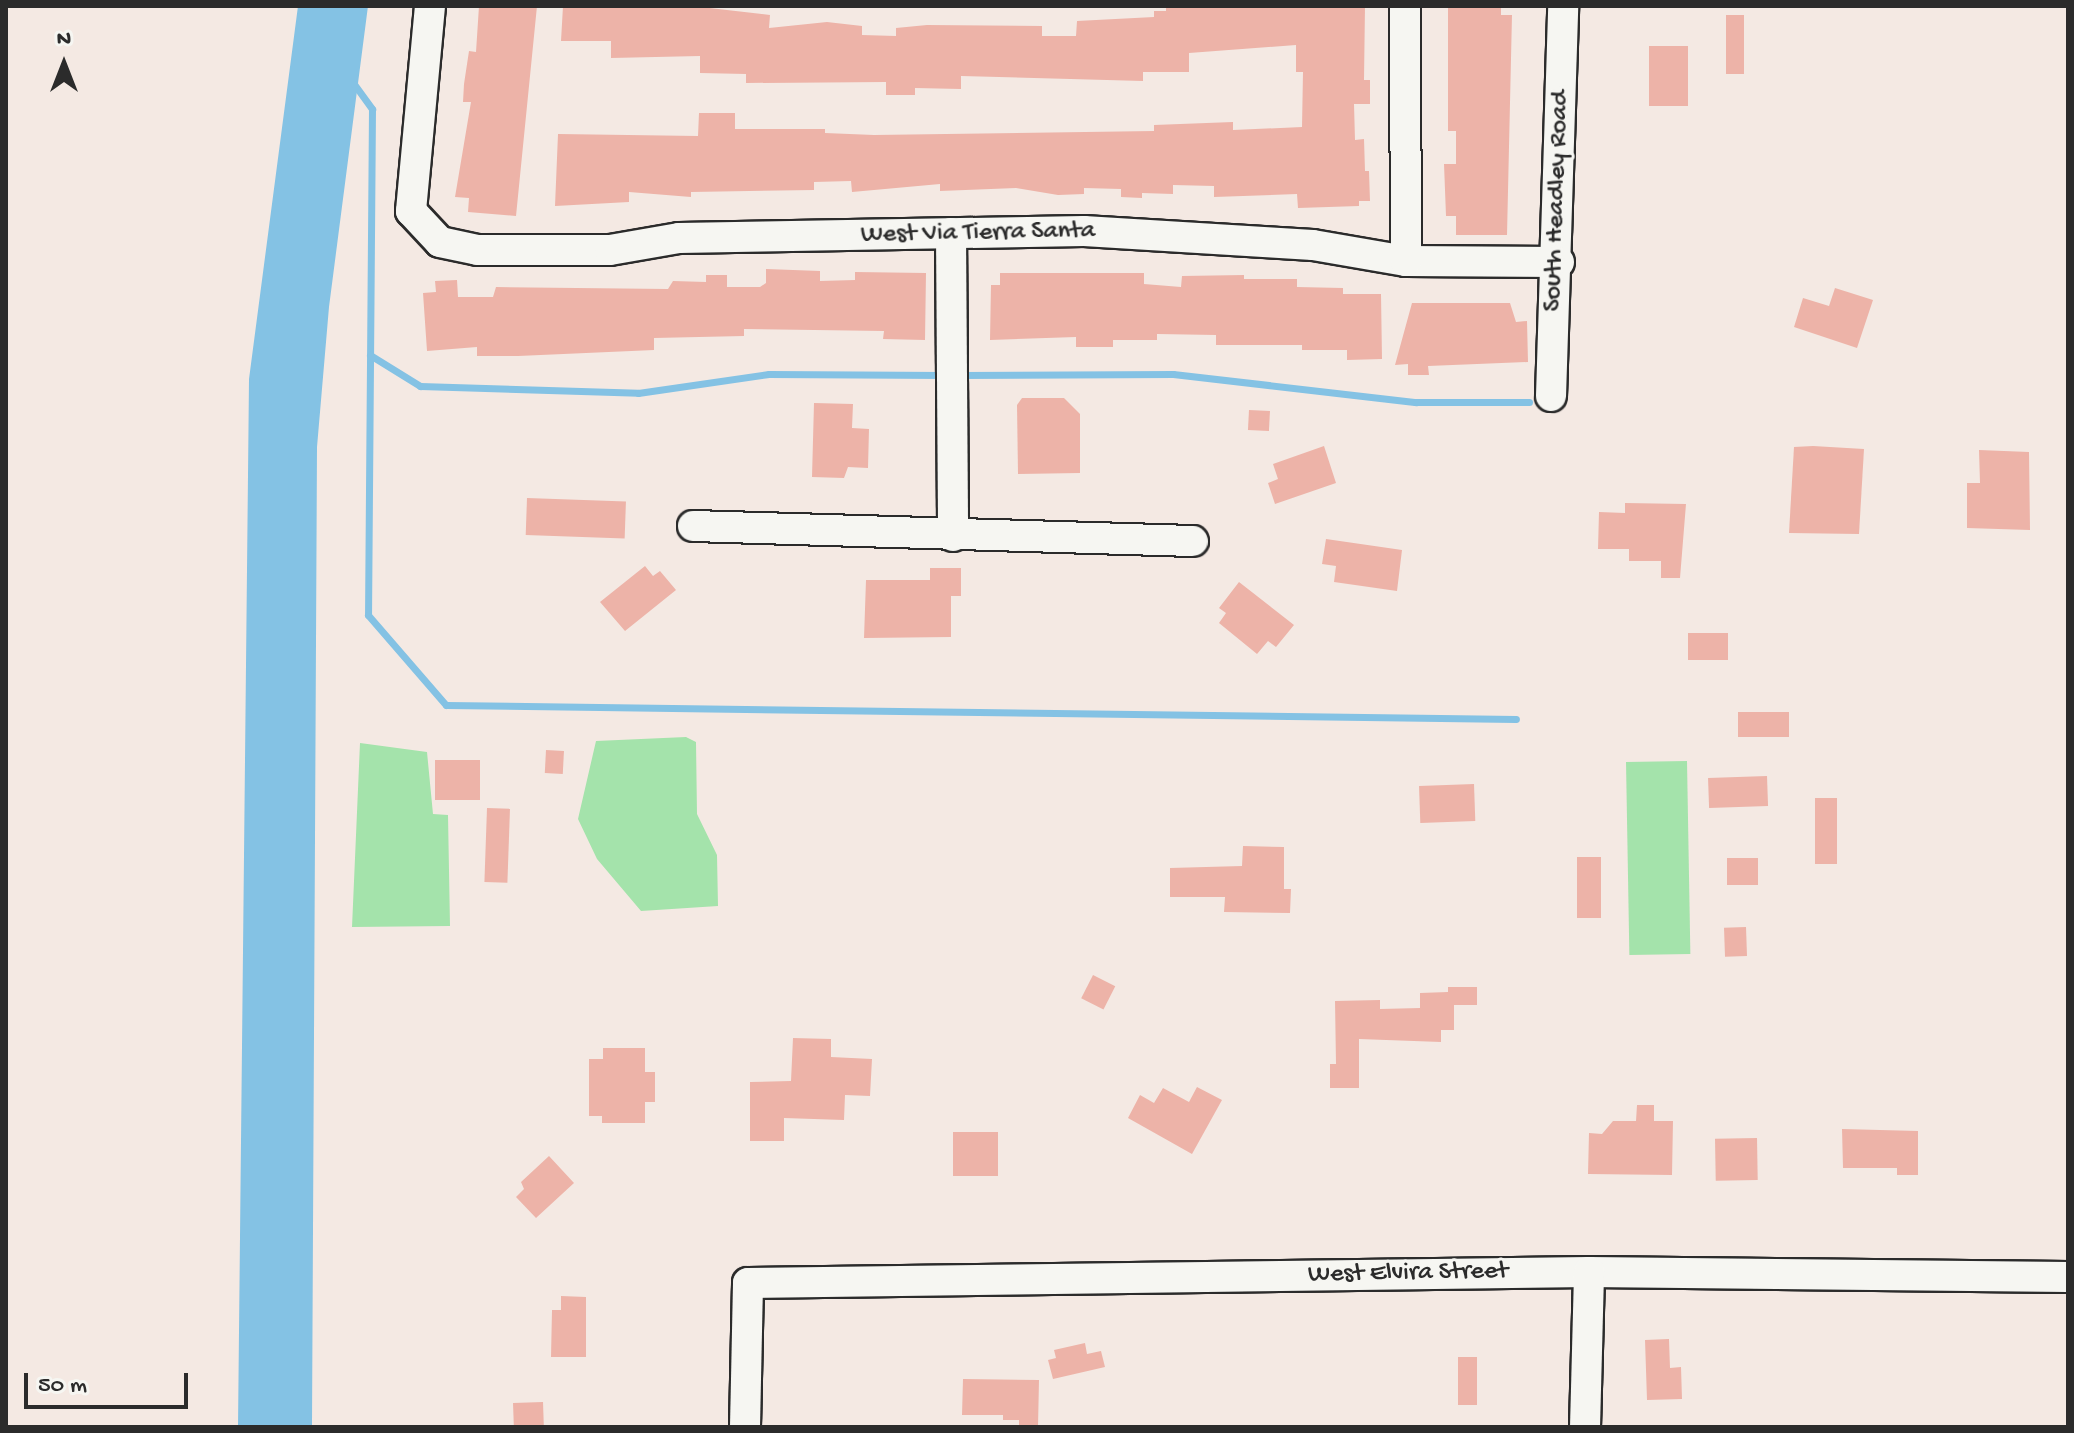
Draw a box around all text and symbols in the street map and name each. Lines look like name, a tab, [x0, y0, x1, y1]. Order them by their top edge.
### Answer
north arrow	[24, 24, 104, 104]
text: N	[57, 27, 71, 53]
street label: South Headley Road	[1539, 90, 1577, 312]
street label: West Via Tierra Santa	[860, 216, 1096, 252]
street label: West Elvira Street	[1308, 1257, 1508, 1291]
scale bar	[28, 1357, 192, 1407]
text: 50 m	[38, 1372, 87, 1401]

